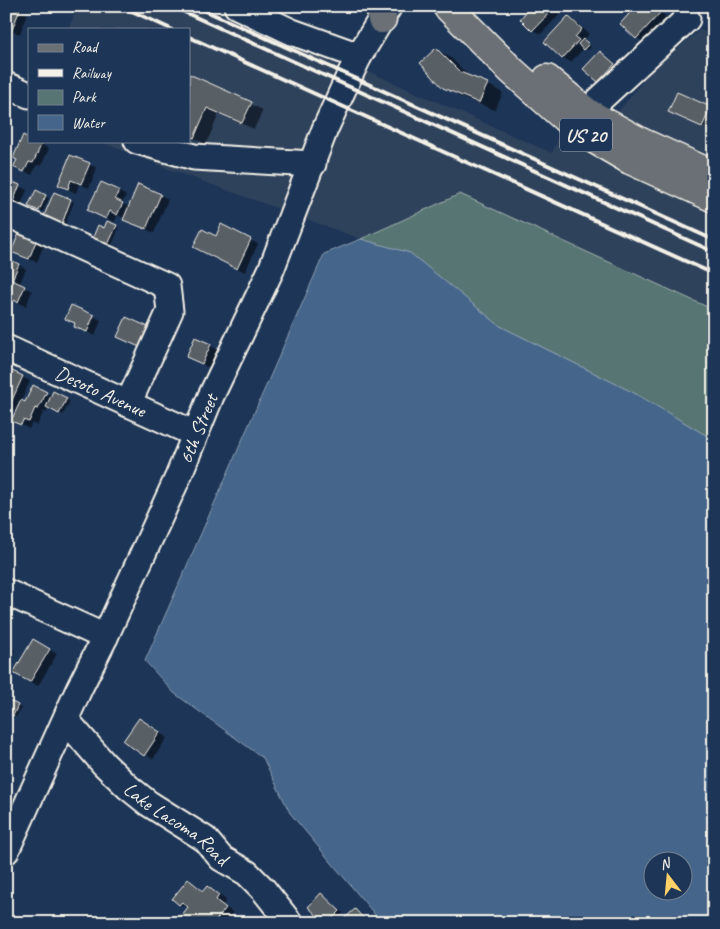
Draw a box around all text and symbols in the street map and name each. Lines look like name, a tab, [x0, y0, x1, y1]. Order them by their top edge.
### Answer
legend	[28, 28, 190, 142]
text: Road	[72, 38, 99, 57]
text: Railway	[72, 64, 113, 83]
text: Park	[72, 88, 97, 107]
text: Water	[72, 114, 106, 133]
road number: US 20	[560, 118, 612, 152]
street label: Desoto Avenue	[51, 360, 151, 424]
street label: 6th Street	[173, 388, 224, 467]
street label: Lake Lacoma Road	[118, 776, 234, 873]
north arrow	[642, 852, 692, 902]
text: N	[658, 854, 673, 873]

